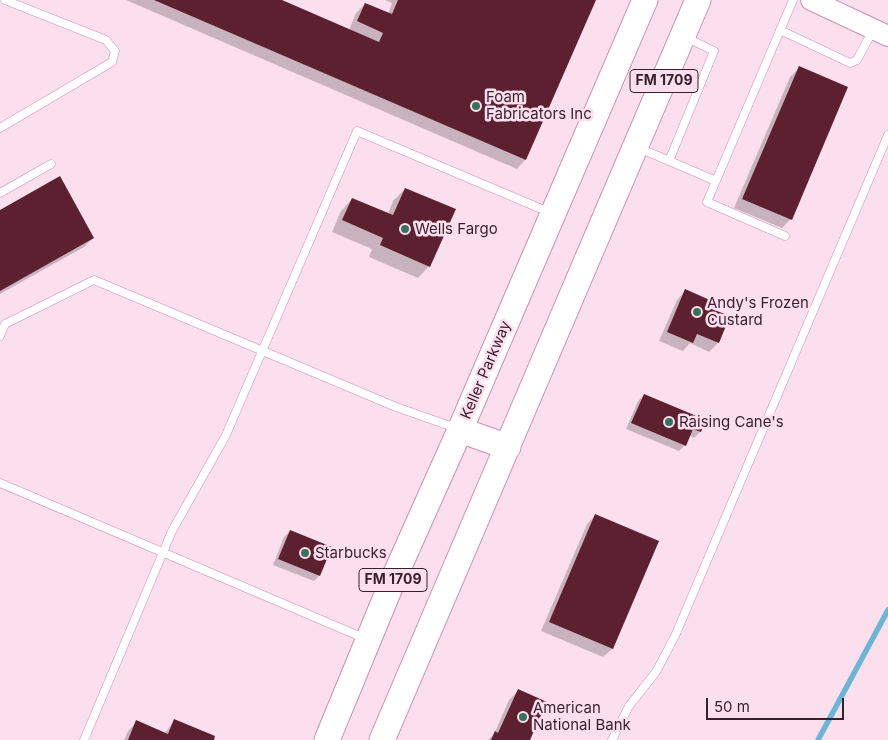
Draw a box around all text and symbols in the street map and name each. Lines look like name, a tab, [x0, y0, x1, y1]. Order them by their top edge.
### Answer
road number: FM 1709	[630, 70, 698, 92]
place label: Foam Fabricators Inc	[486, 88, 592, 123]
marker: Foam Fabricators Inc	[470, 100, 482, 112]
place label: Wells Fargo	[415, 220, 498, 238]
marker: Wells Fargo	[399, 223, 411, 235]
place label: Andy's Frozen Custard	[707, 294, 809, 329]
marker: Andy's Frozen Custard	[691, 306, 703, 318]
street label: Keller Parkway	[457, 318, 515, 422]
place label: Raising Cane's	[679, 413, 784, 431]
marker: Raising Cane's	[663, 416, 675, 428]
place label: Starbucks	[315, 544, 387, 562]
marker: Starbucks	[299, 547, 311, 559]
road number: FM 1709	[359, 568, 427, 592]
scale bar	[708, 688, 846, 720]
text: 50 m	[714, 697, 750, 716]
place label: American National Bank	[533, 699, 631, 734]
marker: American National Bank	[517, 711, 529, 723]

